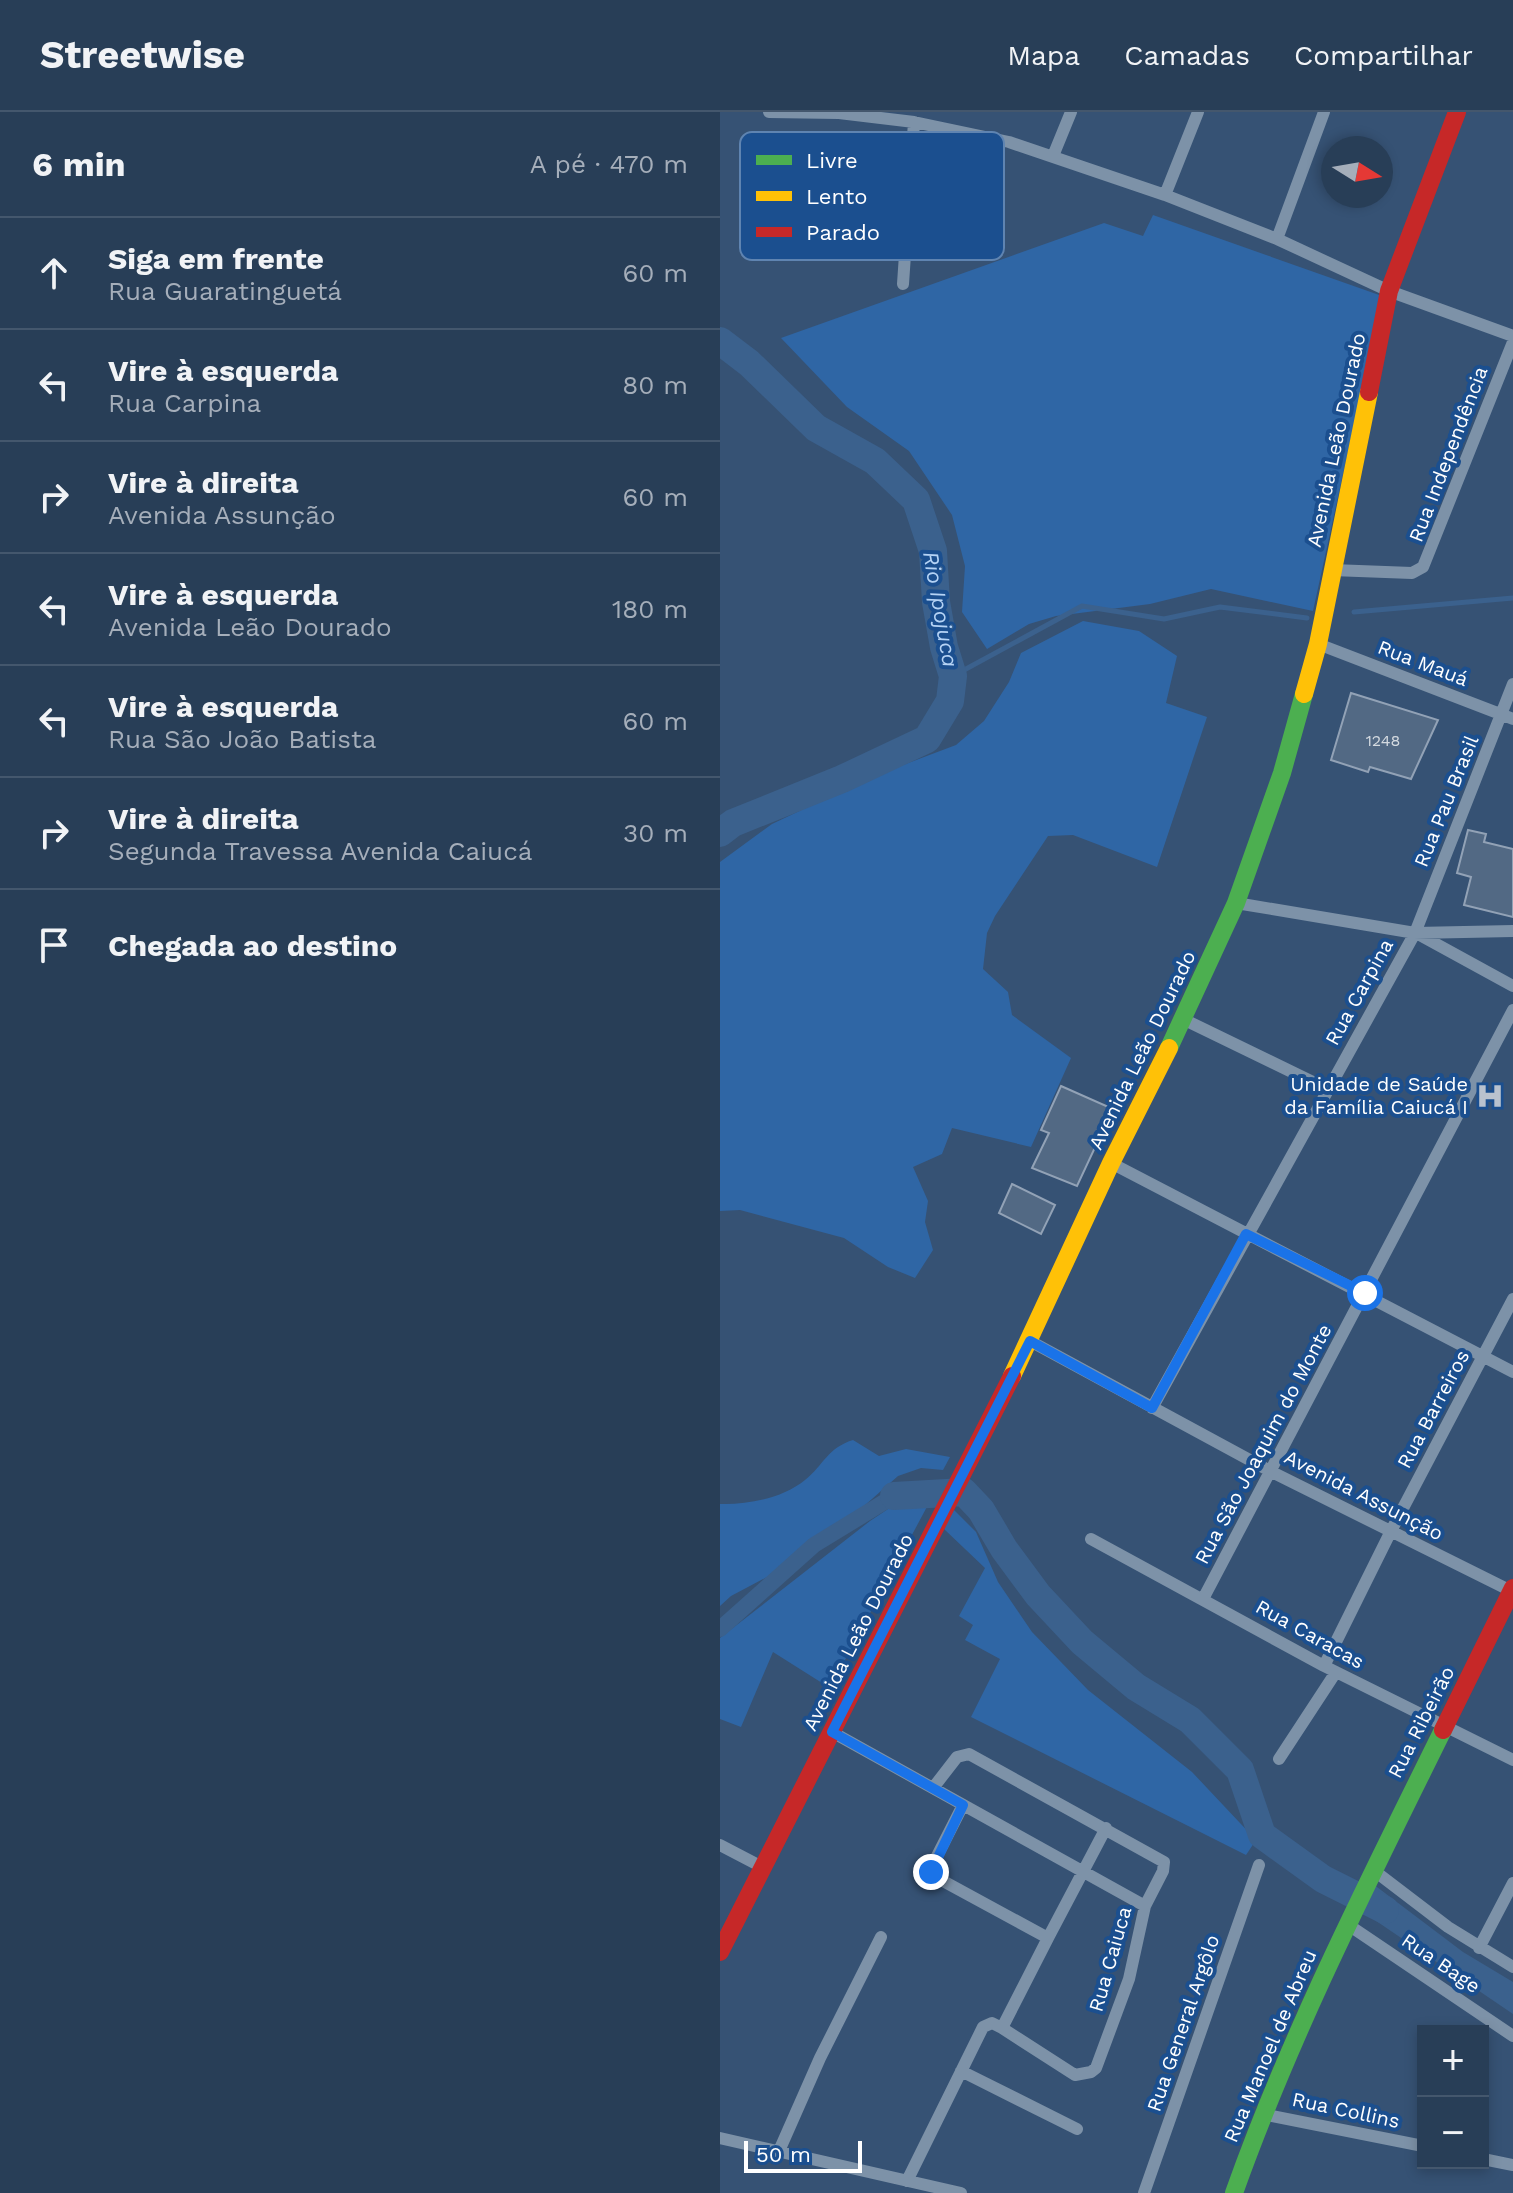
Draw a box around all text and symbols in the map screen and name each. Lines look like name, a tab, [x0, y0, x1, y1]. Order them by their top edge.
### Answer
text: Streetwise	[40, 33, 245, 77]
text: Mapa	[1007, 39, 1080, 72]
text: Camadas	[1124, 39, 1250, 72]
text: Compartilhar	[1294, 39, 1473, 72]
legend	[740, 132, 1004, 260]
north arrow	[1321, 136, 1393, 208]
text: 6 min	[32, 144, 126, 184]
text: Livre	[806, 148, 858, 173]
text: A pé · 470 m	[530, 149, 688, 179]
text: Lento	[806, 184, 867, 209]
text: Parado	[806, 220, 880, 245]
text: Siga em frente	[108, 241, 324, 276]
icon: ahead	[32, 251, 76, 295]
text: 60 m	[622, 258, 688, 288]
text: Rua Guaratinguetá	[108, 276, 342, 306]
street label: Avenida Leão Dourado	[1302, 331, 1370, 549]
text: Vire à esquerda	[108, 353, 338, 388]
icon: left	[32, 363, 76, 407]
street label: Rua Independência	[1403, 363, 1493, 545]
text: 80 m	[622, 370, 688, 400]
text: Rua Carpina	[108, 388, 261, 418]
text: Vire à direita	[108, 465, 299, 500]
icon: right	[32, 475, 76, 519]
text: 60 m	[622, 482, 688, 512]
text: Avenida Assunção	[108, 500, 336, 530]
water label: Rio Ipojuca	[918, 549, 963, 669]
text: Vire à esquerda	[108, 577, 338, 612]
icon: left	[32, 587, 76, 631]
text: 180 m	[612, 594, 688, 624]
text: Avenida Leão Dourado	[108, 612, 392, 642]
street label: Rua Mauá	[1374, 635, 1472, 691]
text: Vire à esquerda	[108, 689, 338, 724]
icon: left	[32, 699, 76, 743]
text: 60 m	[622, 706, 688, 736]
text: Rua São João Batista	[108, 724, 377, 754]
house number: 1248	[1366, 731, 1400, 750]
street label: Rua Pau Brasil	[1409, 732, 1483, 870]
text: Vire à direita	[108, 801, 299, 836]
icon: right	[32, 811, 76, 855]
text: 30 m	[623, 818, 688, 848]
text: Segunda Travessa Avenida Caiucá	[108, 836, 532, 866]
icon: arrive	[32, 923, 76, 967]
text: Chegada ao destino	[108, 928, 397, 963]
street label: Rua Carpina	[1320, 935, 1398, 1049]
street label: Avenida Leão Dourado	[1083, 947, 1201, 1153]
place label: Unidade de Saúde da Família Caiucá I	[1284, 1072, 1468, 1119]
hospital icon: Unidade de Saúde da Família Caiucá I	[1475, 1081, 1505, 1111]
route start	[1347, 1275, 1383, 1311]
street label: Rua São Joaquim do Monte	[1189, 1320, 1337, 1568]
street label: Rua Barreiros	[1392, 1346, 1474, 1472]
street label: Avenida Assunção	[1281, 1445, 1447, 1545]
street label: Avenida Leão Dourado	[798, 1529, 918, 1735]
street label: Rua Caracas	[1252, 1594, 1368, 1674]
street label: Rua Ribeirão	[1383, 1662, 1459, 1782]
route end	[913, 1854, 949, 1890]
street label: Rua Caiuca	[1084, 1904, 1136, 2014]
street label: Rua Bage	[1397, 1928, 1485, 1998]
street label: Rua General Argôlo	[1141, 1931, 1225, 2115]
street label: Rua Manoel de Abreu	[1218, 1946, 1322, 2146]
map controls	[1417, 2025, 1489, 2169]
button: +	[1417, 2025, 1489, 2097]
street label: Rua Collins	[1290, 2087, 1402, 2133]
button: −	[1417, 2097, 1489, 2169]
scale bar	[744, 2137, 862, 2173]
text: 50 m	[756, 2142, 811, 2167]

